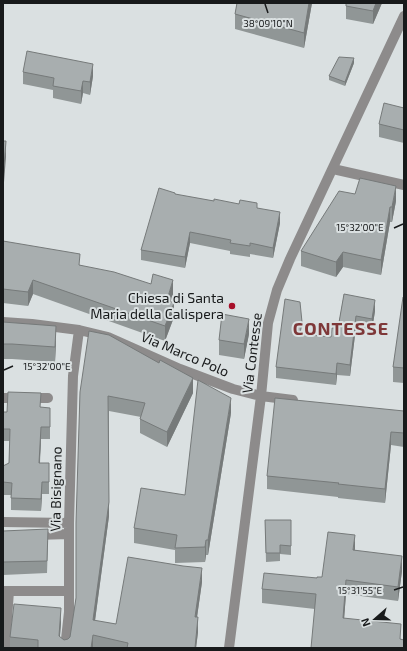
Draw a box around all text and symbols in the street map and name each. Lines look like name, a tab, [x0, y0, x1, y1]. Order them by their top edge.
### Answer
text: 38°09'10"N	[243, 17, 293, 29]
text: 15°32'00"E	[336, 221, 384, 233]
place label: Chiesa di Santa Maria della Calispera	[90, 289, 224, 322]
marker: Chiesa di Santa Maria della Calispera	[227, 301, 237, 311]
street label: Via Contesse	[238, 311, 265, 394]
district label: CONTESSE	[293, 317, 389, 339]
street label: Via Marco Polo	[138, 327, 232, 380]
text: 15°32'00"E	[23, 360, 71, 372]
street label: Via Bisignano	[46, 446, 65, 532]
text: 15°31'55"E	[338, 584, 383, 596]
north arrow	[355, 599, 395, 639]
text: N	[358, 617, 373, 629]

